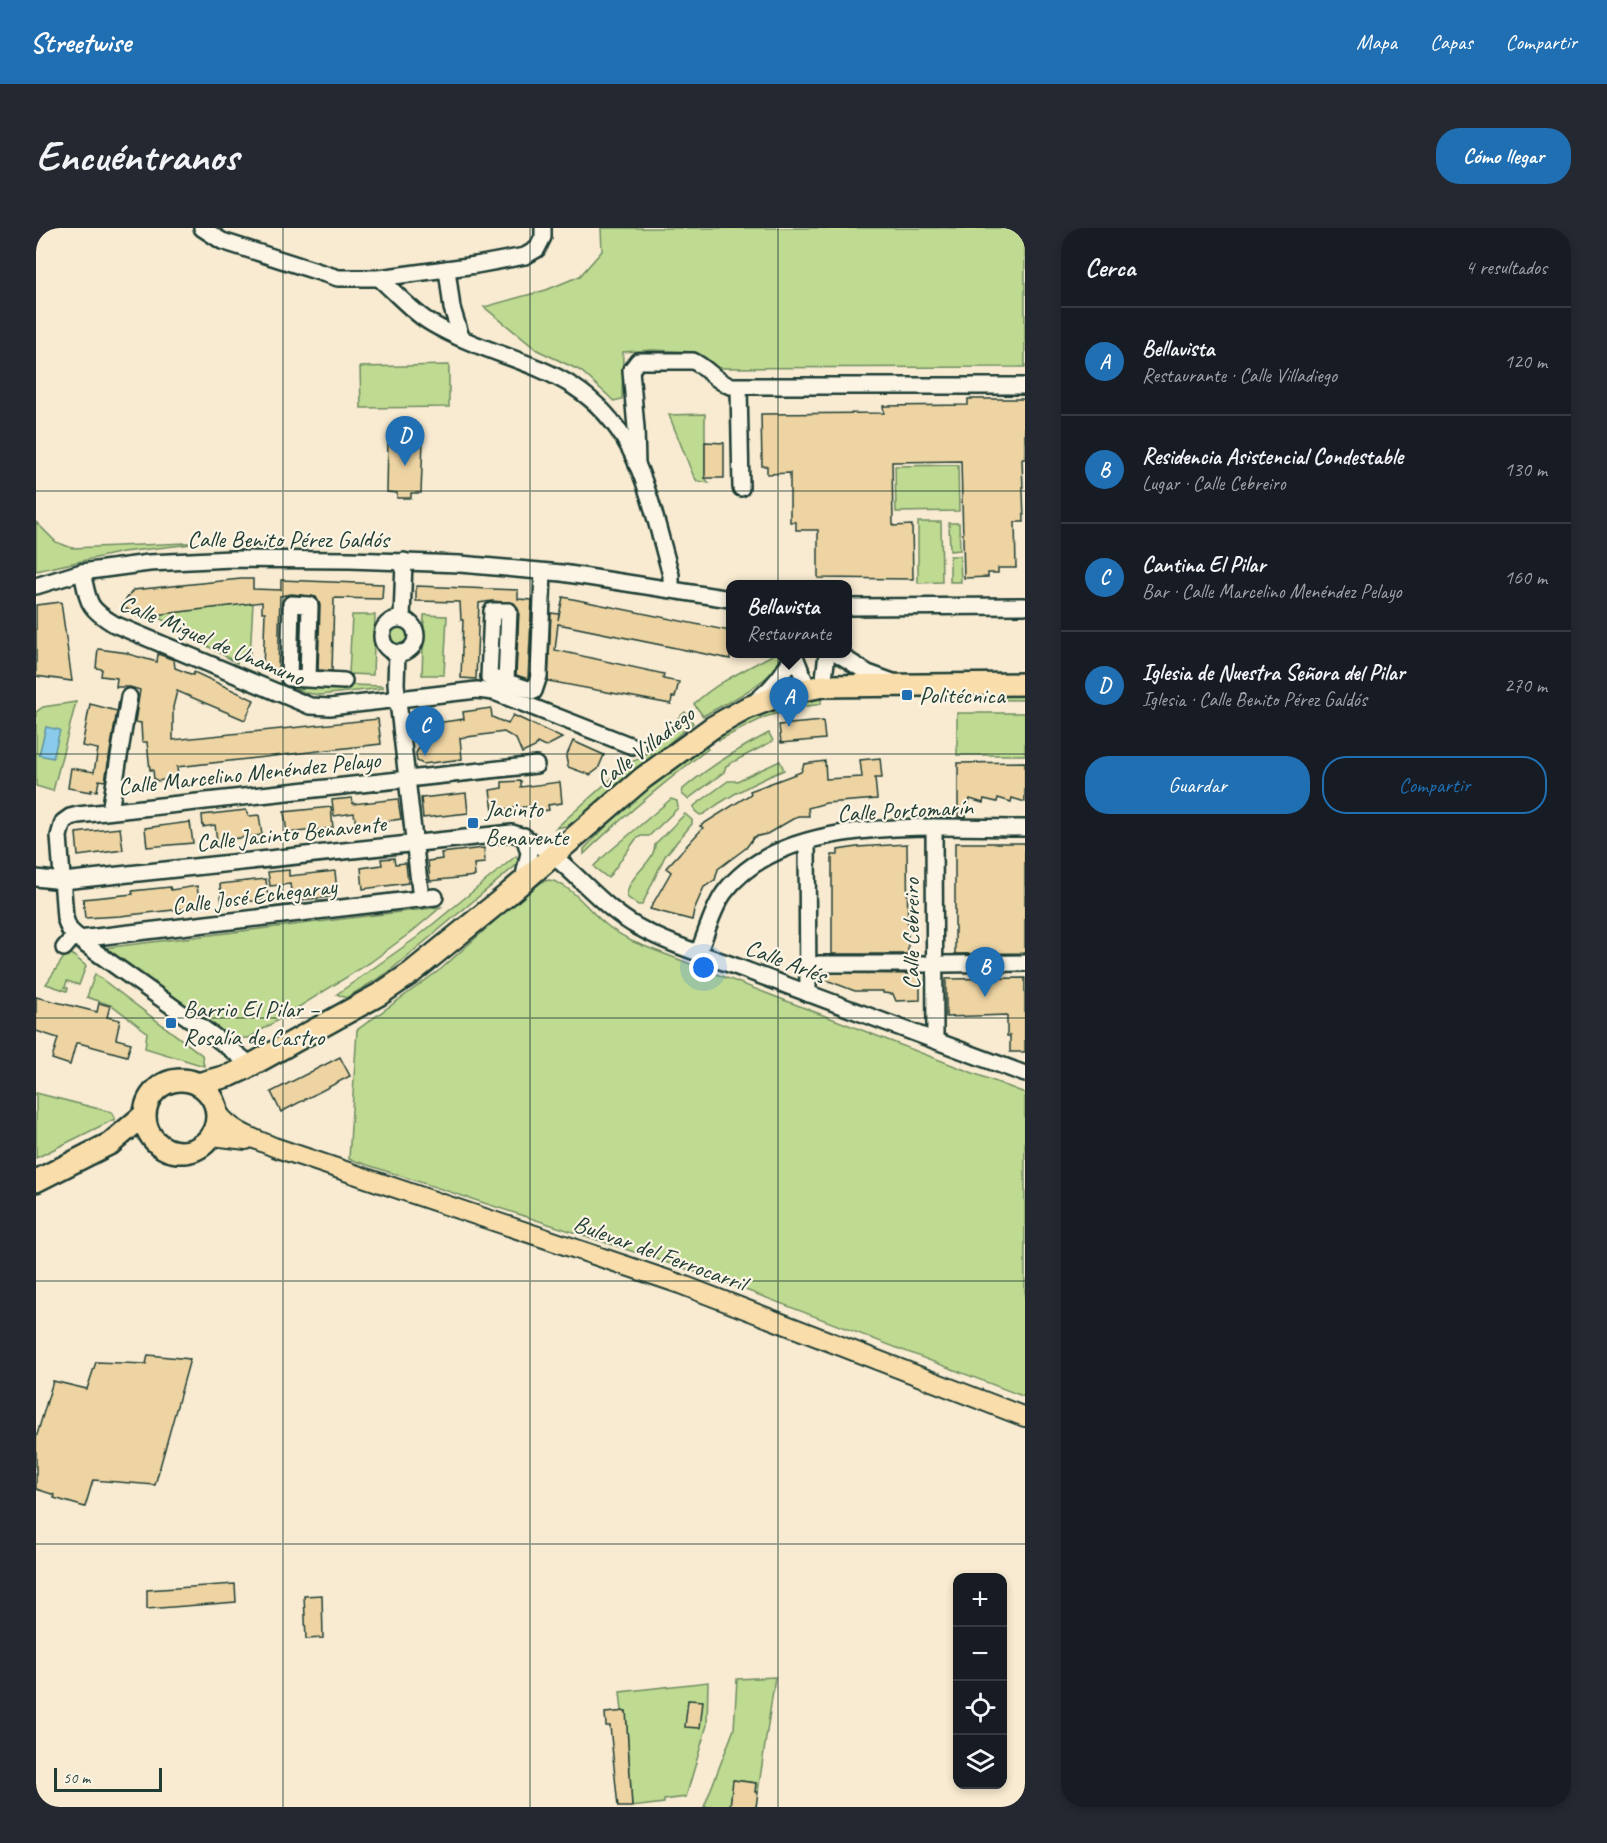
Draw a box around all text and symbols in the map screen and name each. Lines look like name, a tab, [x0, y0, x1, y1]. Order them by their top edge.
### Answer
text: Streetwise	[30, 25, 131, 60]
text: Mapa	[1356, 29, 1397, 55]
text: Capas	[1430, 29, 1473, 55]
text: Compartir	[1506, 29, 1577, 55]
button: Cómo llegar	[1436, 128, 1571, 184]
text: Encuéntranos	[36, 130, 238, 183]
text: Cerca	[1085, 251, 1135, 284]
text: 4 resultados	[1465, 255, 1547, 280]
text: Bellavista	[1142, 335, 1214, 363]
text: A	[1099, 349, 1110, 374]
text: 120 m	[1504, 349, 1547, 374]
text: Restaurante · Calle Villadiego	[1142, 363, 1337, 388]
pin: D	[386, 416, 424, 466]
text: Residencia Asistencial Condestable	[1142, 443, 1403, 471]
text: B	[1099, 457, 1110, 482]
text: 130 m	[1504, 457, 1547, 482]
text: Lugar · Calle Cebreiro	[1142, 471, 1286, 496]
street label: Calle Benito Pérez Galdós	[187, 524, 391, 554]
text: Cantina El Pilar	[1142, 551, 1265, 579]
text: C	[1100, 565, 1109, 590]
text: 160 m	[1504, 565, 1547, 590]
text: Bar · Calle Marcelino Menéndez Pelayo	[1142, 579, 1402, 604]
popup	[726, 580, 852, 658]
street label: Calle Miguel de Unamuno	[115, 588, 310, 693]
text: Bellavista	[747, 593, 819, 621]
text: Restaurante	[747, 621, 831, 646]
text: Iglesia de Nuestra Señora del Pilar	[1142, 659, 1405, 687]
text: D	[1099, 673, 1110, 698]
text: 270 m	[1504, 673, 1547, 698]
pin: A	[770, 678, 808, 727]
place label: Politécnica	[919, 680, 1006, 710]
text: Iglesia · Calle Benito Pérez Galdós	[1142, 687, 1367, 712]
marker: Politécnica	[900, 688, 914, 702]
street label: Calle Villadiego	[590, 698, 702, 795]
pin: C	[406, 706, 444, 756]
street label: Calle Marcelino Menéndez Pelayo	[116, 744, 383, 802]
button: Guardar	[1085, 756, 1310, 814]
button: Compartir	[1322, 756, 1547, 814]
street label: Calle Portomarín	[836, 791, 975, 829]
place label: Jacinto Benavente	[484, 794, 570, 852]
street label: Calle Jacinto Benavente	[195, 808, 390, 858]
marker: Jacinto Benavente	[466, 816, 480, 830]
street label: Calle José Echegaray	[170, 871, 340, 921]
street label: Calle Cebreiro	[896, 877, 926, 990]
street label: Calle Arlés	[741, 932, 833, 991]
pin: B	[966, 948, 1004, 997]
your location	[689, 953, 718, 982]
place label: Barrio El Pilar – Rosalía de Castro	[183, 994, 326, 1052]
marker: Barrio El Pilar – Rosalía de Castro	[164, 1016, 178, 1030]
street label: Bulevar del Ferrocarril	[570, 1208, 754, 1299]
map controls	[953, 1573, 1007, 1789]
button: +	[953, 1573, 1007, 1627]
button: −	[953, 1627, 1007, 1681]
button: locate	[953, 1681, 1007, 1735]
button: layers	[953, 1735, 1007, 1789]
scale bar	[54, 1765, 162, 1792]
text: 50 m	[63, 1768, 90, 1788]

